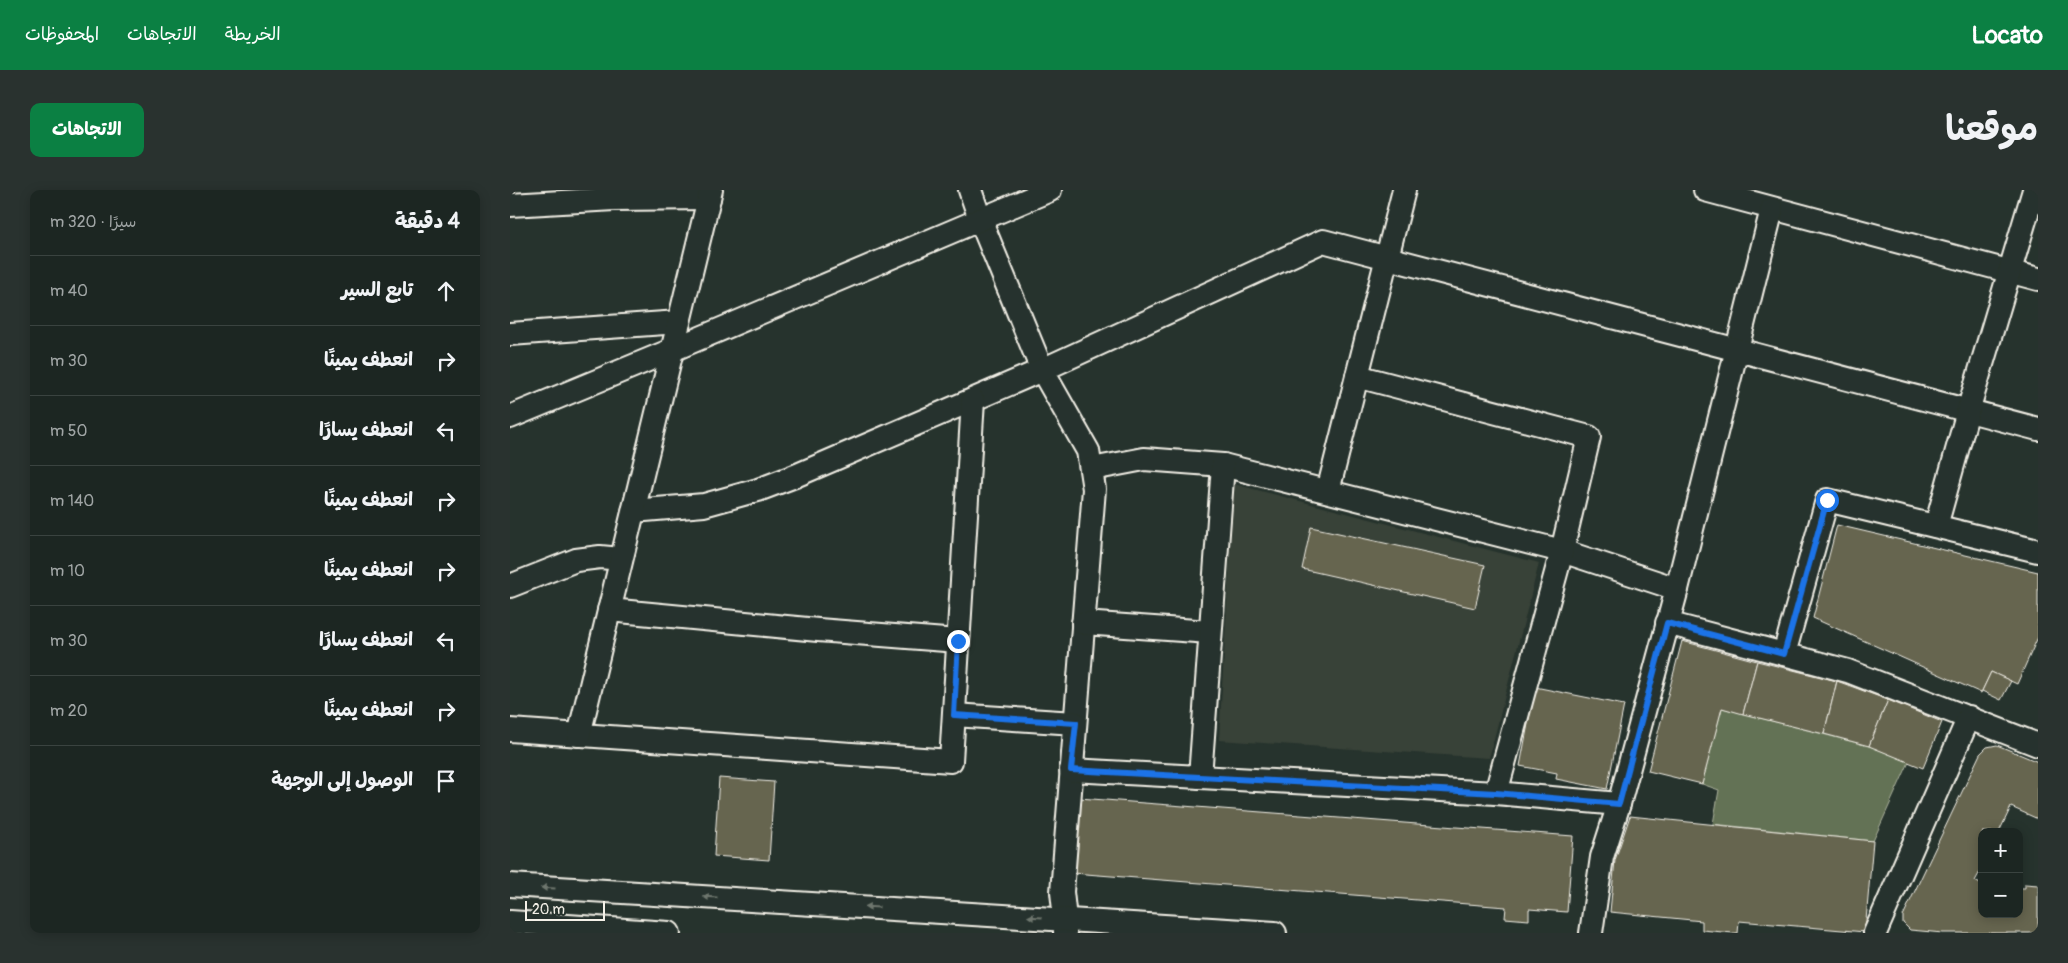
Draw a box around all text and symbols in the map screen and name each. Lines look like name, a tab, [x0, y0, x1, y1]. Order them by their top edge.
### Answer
text: Locato	[1971, 21, 2043, 50]
text: المحفوظات	[25, 23, 99, 46]
text: الاتجاهات	[127, 23, 197, 46]
text: الخريطة	[225, 23, 281, 46]
button: الاتجاهات	[30, 103, 144, 157]
text: موقعنا	[1945, 107, 2038, 151]
text: 4 دقيقة	[395, 208, 460, 235]
text: سيرًا · 320 m	[50, 212, 136, 232]
icon: ahead	[432, 277, 460, 305]
text: تابع السير	[341, 278, 413, 302]
text: 40 m	[50, 281, 88, 301]
icon: right	[432, 347, 460, 375]
text: انعطف يمينًا	[324, 348, 413, 372]
text: 30 m	[50, 351, 88, 371]
icon: left	[432, 417, 460, 445]
text: انعطف يسارًا	[319, 418, 413, 442]
text: 50 m	[50, 421, 87, 441]
icon: right	[432, 487, 460, 515]
text: انعطف يمينًا	[324, 488, 413, 512]
route start	[1816, 489, 1839, 512]
text: 140 m	[50, 491, 94, 511]
icon: right	[432, 557, 460, 585]
text: انعطف يمينًا	[324, 558, 413, 582]
text: 10 m	[50, 561, 85, 581]
icon: left	[432, 627, 460, 655]
text: انعطف يسارًا	[319, 628, 413, 652]
route end	[947, 630, 970, 653]
text: 30 m	[50, 631, 88, 651]
icon: right	[432, 697, 460, 725]
text: انعطف يمينًا	[324, 698, 413, 722]
text: 20 m	[50, 701, 88, 721]
icon: arrive	[432, 767, 460, 795]
text: الوصول إلى الوجهة	[271, 768, 413, 792]
map controls	[1978, 828, 2023, 918]
button: +	[1978, 828, 2023, 873]
button: −	[1978, 873, 2023, 918]
one-way arrow	[540, 883, 556, 891]
one-way arrow	[702, 893, 718, 901]
scale bar	[525, 898, 605, 921]
text: 20 m	[532, 901, 565, 918]
one-way arrow	[864, 903, 880, 911]
one-way arrow	[1026, 912, 1042, 920]

